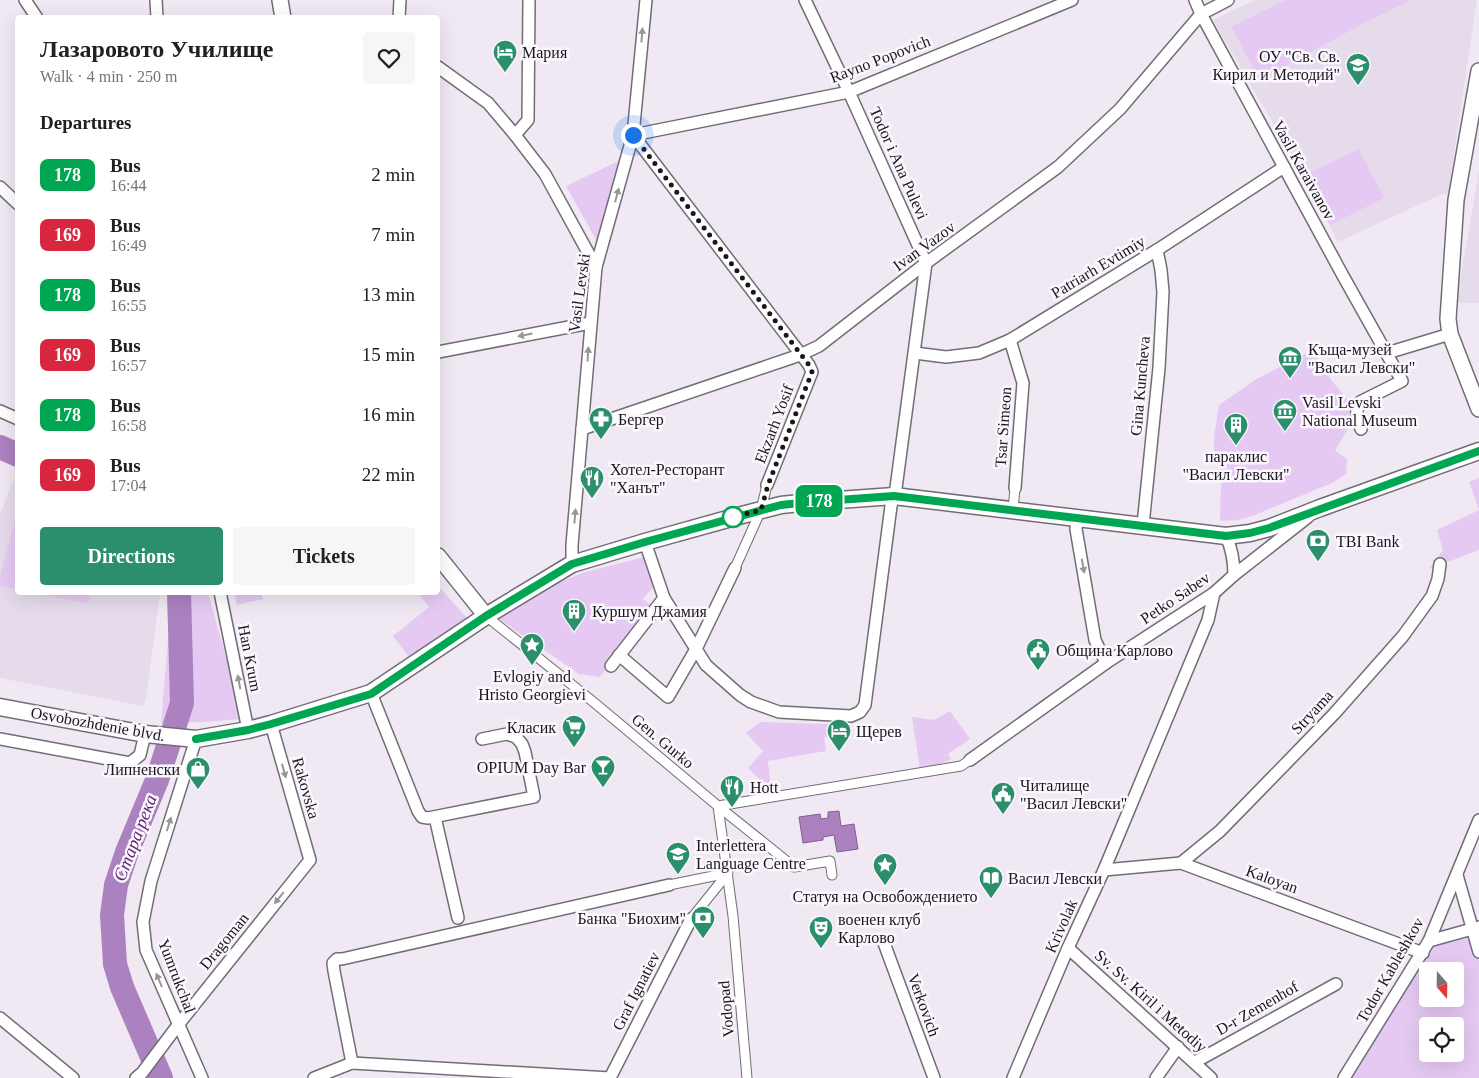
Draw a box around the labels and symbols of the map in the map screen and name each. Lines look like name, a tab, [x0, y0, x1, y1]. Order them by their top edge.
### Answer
one-way arrow	[639, 26, 647, 42]
street label: Rayno Popovich	[827, 32, 933, 87]
hotel icon: Мария	[492, 39, 518, 73]
place label: Мария	[522, 44, 568, 62]
place label: ОУ "Св. Св. Кирил и Методий"	[1212, 48, 1340, 84]
school or university icon: ОУ "Св. Св. Кирил и Методий"	[1345, 52, 1371, 86]
street label: Todor i Ana Pulevi	[867, 104, 932, 222]
street label: Vasil Karaivanov	[1270, 117, 1338, 223]
your location	[621, 123, 646, 148]
one-way arrow	[613, 187, 621, 202]
street label: Ivan Vazov	[890, 218, 958, 274]
street label: Patriarh Evtimiy	[1048, 232, 1148, 302]
street label: Vasil Levski	[565, 252, 593, 334]
one-way arrow	[518, 331, 533, 339]
street label: Gina Kuncheva	[1127, 335, 1153, 437]
place label: Къща-музей "Васил Левски"	[1308, 341, 1415, 376]
museum icon: Къща-музей "Васил Левски"	[1277, 345, 1303, 379]
one-way arrow	[584, 346, 592, 362]
street label: Ekzarh Yosif	[751, 382, 797, 466]
street label: Tsar Simeon	[992, 386, 1014, 468]
place label: Vasil Levski National Museum	[1302, 394, 1418, 429]
museum icon: Vasil Levski National Museum	[1272, 398, 1298, 432]
pharmacy icon: Бергер	[588, 406, 614, 440]
place label: Бергер	[618, 411, 664, 429]
building icon: параклис "Васил Левски"	[1223, 412, 1249, 446]
place label: параклис "Васил Левски"	[1182, 448, 1290, 483]
place label: Хотел-Ресторант "Ханът"	[610, 461, 724, 496]
restaurant icon: Хотел-Ресторант "Ханът"	[579, 465, 605, 499]
line badge: 178	[790, 485, 848, 517]
unlabelled marker	[722, 506, 744, 528]
one-way arrow	[571, 507, 579, 523]
bank icon: TBI Bank	[1305, 528, 1331, 562]
place label: TBI Bank	[1336, 533, 1400, 550]
one-way arrow	[1079, 558, 1087, 574]
street label: Petko Sabev	[1137, 569, 1213, 627]
building icon: Куршум Джамия	[561, 598, 587, 632]
place label: Куршум Джамия	[592, 603, 707, 621]
street label: Han Krum	[235, 623, 265, 694]
place icon: Evlogiy and Hristo Georgievi	[519, 632, 545, 666]
public building icon: Община Карлово	[1025, 637, 1051, 671]
place label: Община Карлово	[1056, 642, 1173, 660]
place label: Evlogiy and Hristo Georgievi	[478, 668, 586, 704]
one-way arrow	[234, 674, 242, 690]
street label: Stryama	[1288, 687, 1337, 738]
street label: Osvobozhdenie blvd.	[30, 704, 166, 744]
street label: Gen. Gurko	[629, 710, 697, 772]
supermarket icon: Класик	[561, 714, 587, 748]
hotel icon: Щерев	[826, 718, 852, 752]
place label: Класик	[507, 719, 556, 736]
place label: Щерев	[856, 723, 902, 741]
bar icon: OPIUM Day Bar	[590, 754, 616, 788]
street label: Rakovska	[289, 755, 323, 821]
shop icon: Липненски	[185, 756, 211, 790]
place label: OPIUM Day Bar	[477, 759, 587, 777]
place label: Липненски	[104, 761, 180, 778]
one-way arrow	[281, 763, 289, 778]
restaurant icon: Hott	[719, 774, 745, 808]
place label: Читалище "Васил Левски"	[1020, 777, 1127, 812]
place label: Hott	[750, 779, 779, 796]
public building icon: Читалище "Васил Левски"	[990, 781, 1016, 815]
water label: Стара река	[109, 792, 161, 884]
one-way arrow	[166, 816, 174, 831]
place label: Interlettera Language Centre	[696, 837, 806, 873]
school or university icon: Interlettera Language Centre	[665, 841, 691, 875]
place icon: Статуя на Освобождението	[872, 852, 898, 886]
street label: Kaloyan	[1243, 862, 1300, 897]
library icon: Васил Левски	[978, 865, 1004, 899]
place label: Васил Левски	[1008, 870, 1103, 887]
place label: Статуя на Освобождението	[793, 888, 977, 906]
one-way arrow	[274, 892, 285, 905]
street label: Krivolak	[1042, 897, 1080, 955]
bank icon: Банка "Биохим"	[690, 905, 716, 939]
street label: Dragoman	[196, 909, 253, 973]
place label: Банка "Биохим"	[577, 910, 686, 927]
place label: военен клуб Карлово	[838, 911, 921, 947]
street label: Todor Kableshkov	[1353, 914, 1427, 1026]
theatre icon: военен клуб Карлово	[808, 915, 834, 949]
street label: Yumrukchal	[155, 936, 199, 1016]
street label: Sv. Sv. Kiril i Metodiy	[1091, 946, 1210, 1056]
street label: Graf Ignatiev	[609, 949, 664, 1034]
north arrow	[1419, 962, 1464, 1008]
street label: Verkovich	[905, 971, 943, 1039]
one-way arrow	[154, 973, 162, 987]
street label: D-r Zemenhof	[1213, 977, 1302, 1038]
street label: Vodopad	[715, 980, 738, 1038]

